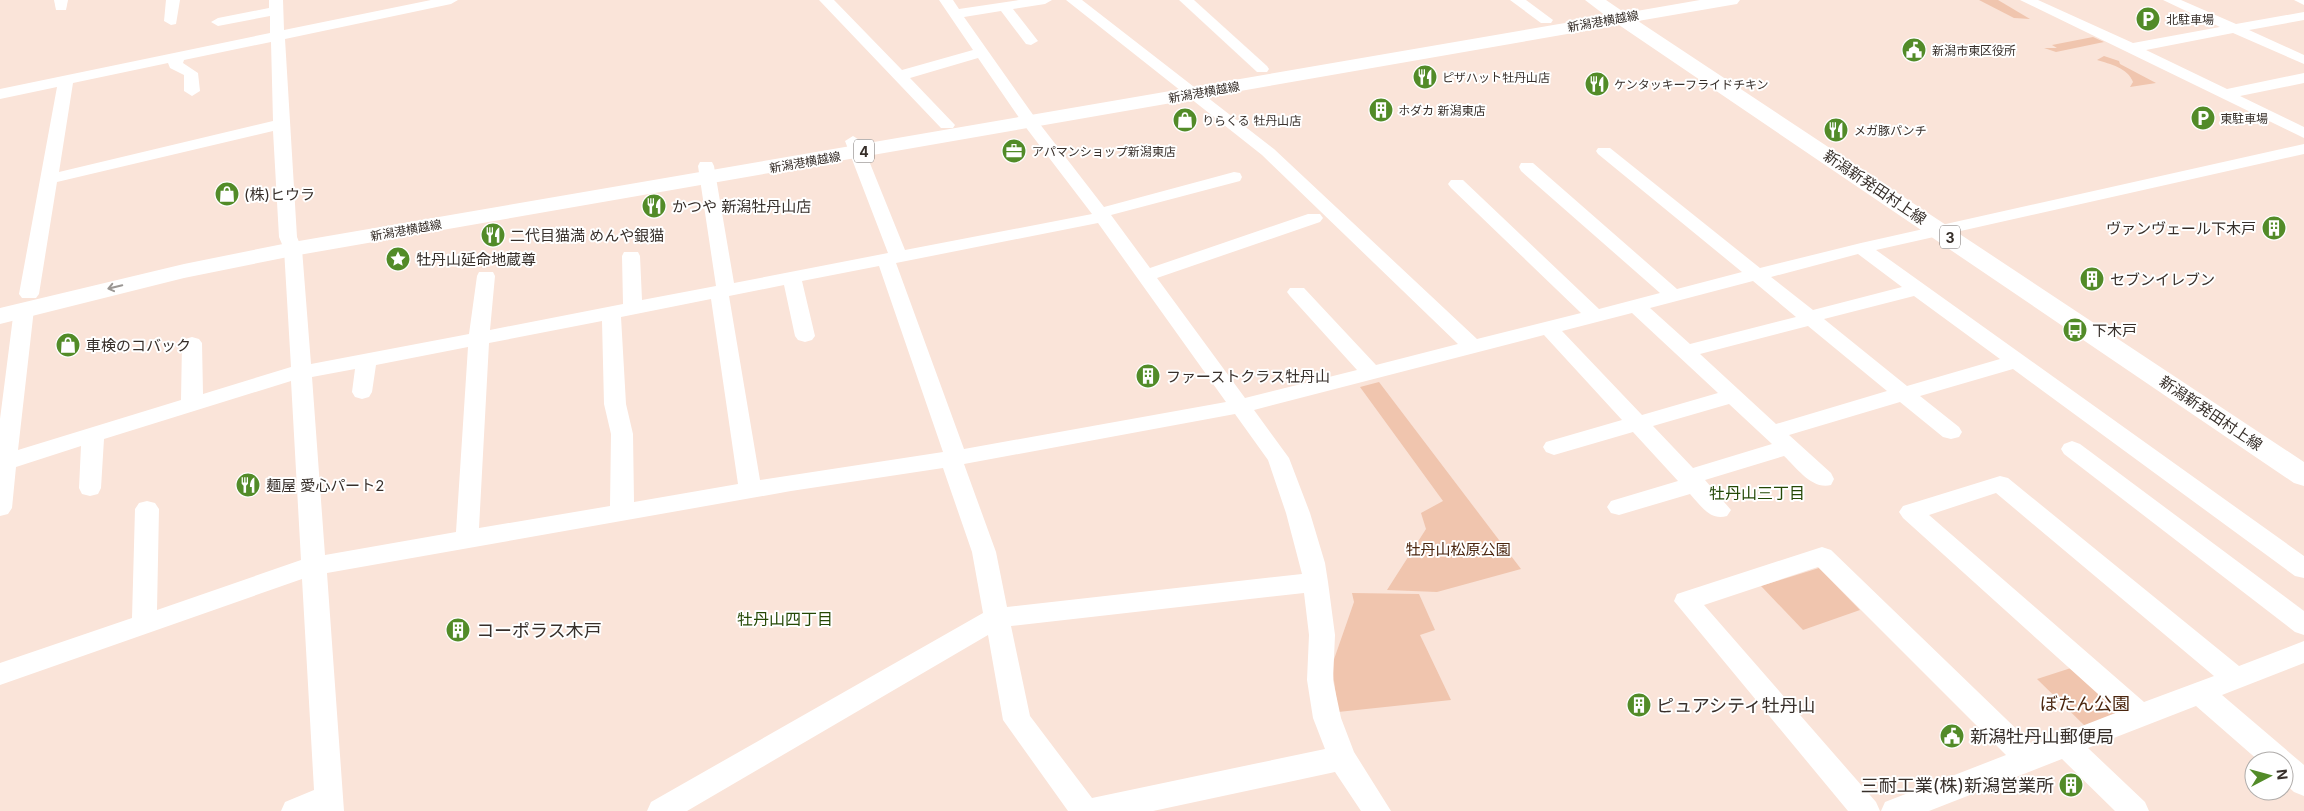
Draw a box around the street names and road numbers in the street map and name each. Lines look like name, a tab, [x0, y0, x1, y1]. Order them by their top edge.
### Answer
street label: 新潟港横越線	[1566, 7, 1640, 35]
street label: 新潟港横越線	[1167, 78, 1241, 106]
road number: 4	[854, 140, 874, 162]
street label: 新潟新発田村上線	[1820, 146, 1930, 228]
street label: 新潟港横越線	[768, 148, 842, 176]
street label: 新潟港横越線	[369, 216, 443, 244]
road number: 3	[1940, 226, 1960, 248]
street label: 新潟新発田村上線	[2156, 372, 2266, 454]

